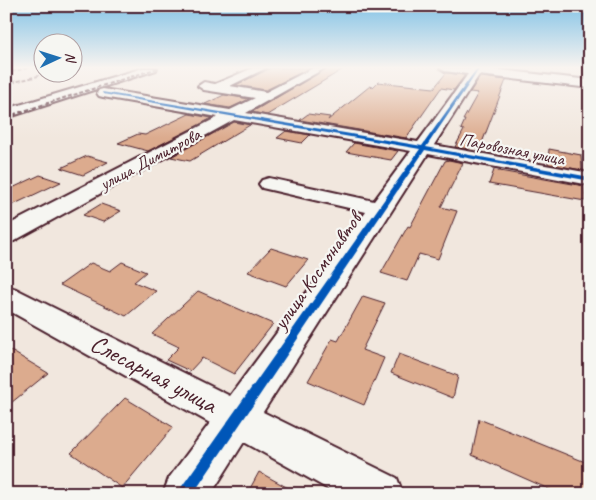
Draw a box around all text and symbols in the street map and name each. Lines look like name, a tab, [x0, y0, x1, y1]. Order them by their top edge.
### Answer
north arrow	[32, 32, 82, 82]
text: N	[62, 52, 79, 64]
street label: улица Димитрова	[95, 123, 205, 195]
street label: Паровозная улица	[458, 128, 568, 170]
street label: улица Космонавтов	[266, 204, 369, 336]
street label: Слесарная улица	[85, 327, 224, 422]

